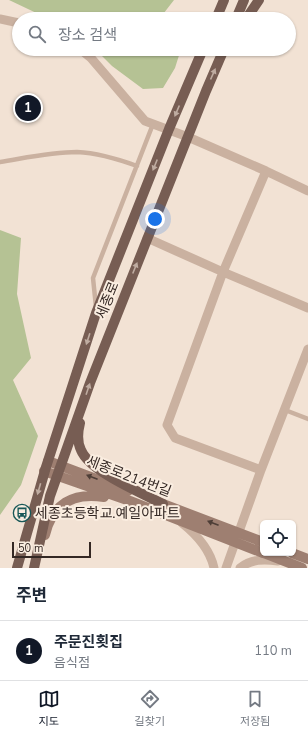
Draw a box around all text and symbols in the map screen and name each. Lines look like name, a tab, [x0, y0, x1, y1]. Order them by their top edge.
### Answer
search box	[12, 12, 296, 56]
icon: search	[26, 23, 48, 45]
text: 장소 검색	[58, 25, 117, 45]
one-way arrow	[210, 69, 216, 80]
pin: 1	[15, 93, 41, 123]
one-way arrow	[174, 105, 180, 116]
one-way arrow	[151, 160, 157, 172]
your location	[145, 209, 165, 229]
one-way arrow	[132, 263, 138, 274]
street label: 세종로	[91, 279, 124, 322]
one-way arrow	[85, 333, 91, 345]
one-way arrow	[85, 383, 91, 395]
street label: 세종로214번길	[84, 452, 174, 501]
one-way arrow	[86, 473, 98, 479]
one-way arrow	[36, 483, 42, 495]
bus stop icon: 세종초등학교.예일아파트	[12, 503, 32, 523]
place label: 세종초등학교.예일아파트	[35, 504, 180, 523]
one-way arrow	[207, 520, 219, 526]
map controls	[260, 520, 296, 556]
button: locate	[260, 520, 296, 556]
scale bar	[12, 540, 91, 559]
text: 50 m	[18, 541, 43, 556]
text: 주변	[16, 584, 47, 607]
text: 주문진횟집	[54, 632, 123, 652]
text: 1	[25, 642, 33, 660]
text: 110 m	[254, 642, 292, 660]
text: 음식점	[54, 654, 90, 672]
tab: 지도	[38, 688, 60, 729]
tab: 길찾기	[135, 688, 165, 729]
tab: 저장됨	[240, 688, 270, 729]

